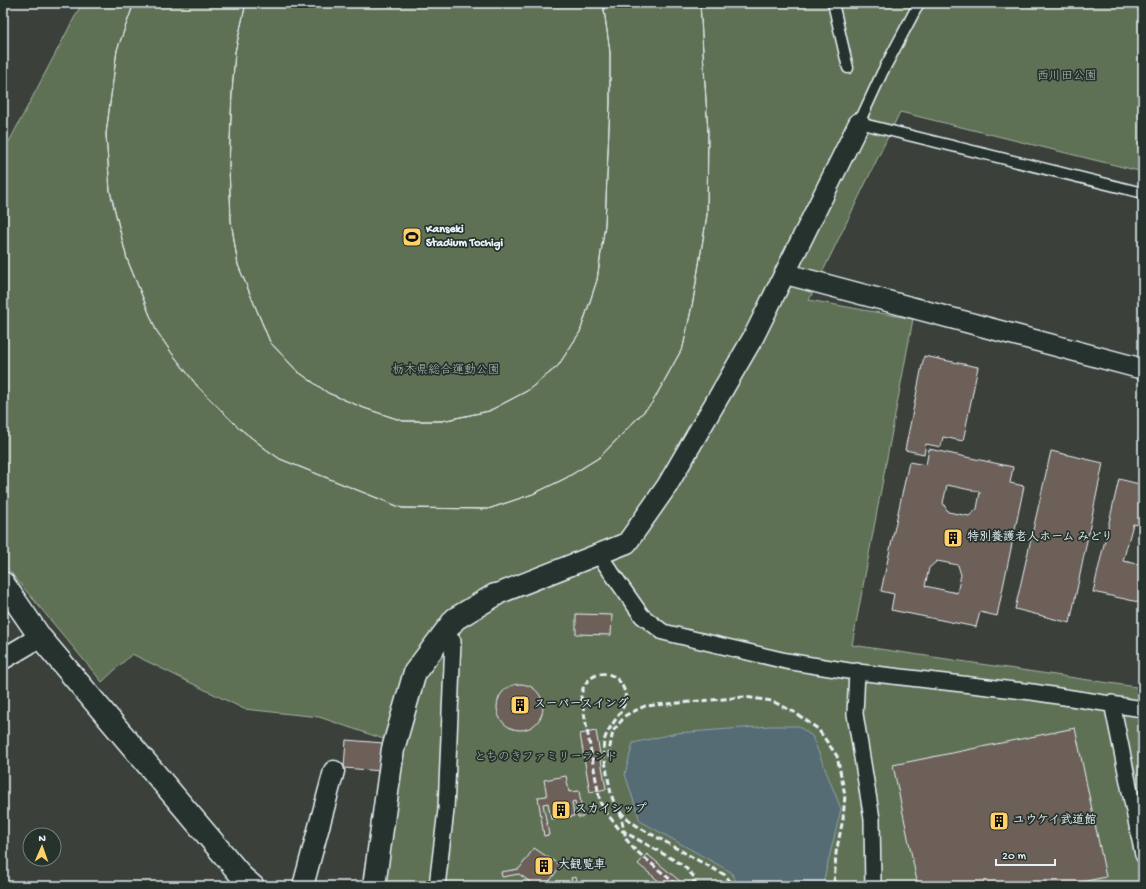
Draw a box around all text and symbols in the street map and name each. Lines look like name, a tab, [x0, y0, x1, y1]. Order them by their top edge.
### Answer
park label: 西川田公園	[1037, 69, 1097, 84]
place label: Kanseki Stadium Tochigi	[425, 223, 504, 251]
sports icon: Kanseki Stadium Tochigi	[401, 226, 423, 248]
park label: 栃木県総合運動公園	[392, 363, 500, 378]
building icon: 特別養護老人ホーム みどり	[942, 527, 964, 549]
place label: 特別養護老人ホーム みどり	[967, 530, 1113, 545]
building icon: スーパースイング	[509, 694, 531, 716]
place label: スーパースイング	[534, 697, 629, 712]
park label: とちのきファミリーランド	[474, 751, 618, 765]
building icon: スカイシップ	[550, 799, 572, 821]
place label: スカイシップ	[575, 802, 647, 817]
building icon: ユウケイ武道館	[988, 810, 1010, 832]
place label: ユウケイ武道館	[1013, 813, 1096, 828]
north arrow	[22, 827, 62, 867]
text: N	[38, 833, 46, 845]
scale bar	[996, 841, 1055, 867]
text: 20 m	[1002, 850, 1027, 864]
building icon: 大観覧車	[533, 855, 555, 877]
place label: 大観覧車	[558, 858, 606, 873]

